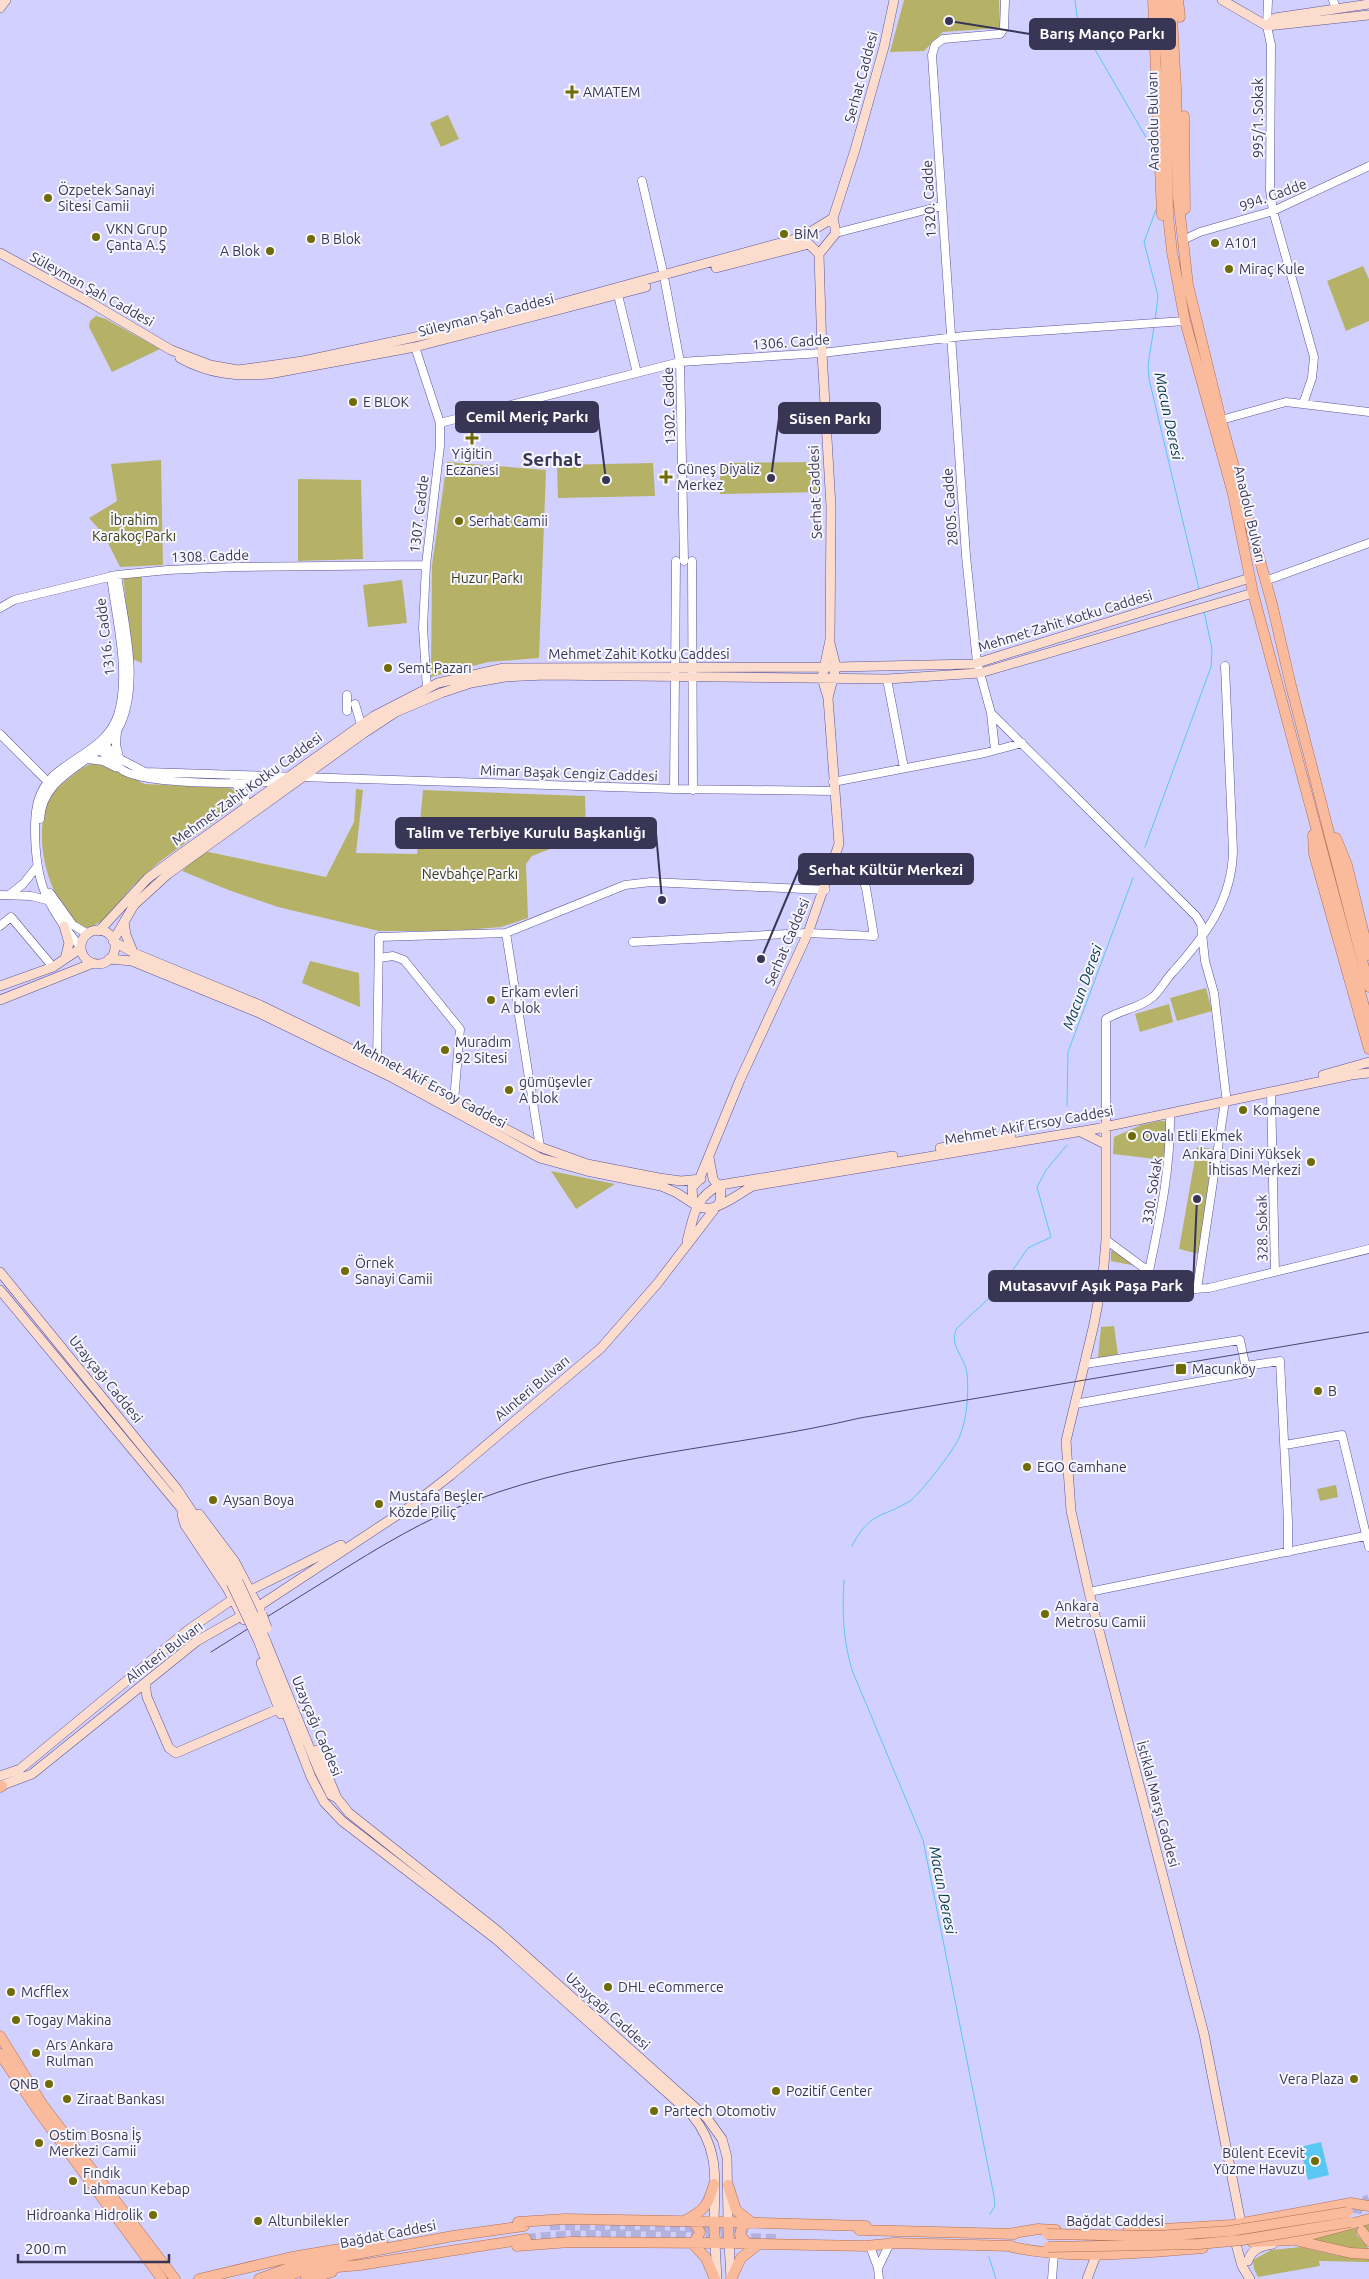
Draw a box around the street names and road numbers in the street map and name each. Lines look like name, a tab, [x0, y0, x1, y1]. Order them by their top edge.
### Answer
street label: Serhat Caddesi	[841, 30, 881, 124]
street label: Anadolu Bulvarı	[1144, 71, 1162, 171]
street label: 995/1. Sokak	[1250, 78, 1266, 158]
street label: 1320. Cadde	[919, 160, 939, 238]
street label: 994. Cadde	[1237, 175, 1309, 215]
street label: Süleyman Şah Caddesi	[27, 248, 157, 330]
street label: Süleyman Şah Caddesi	[417, 290, 555, 340]
street label: 1306. Cadde	[751, 331, 831, 353]
street label: 1302. Cadde	[660, 367, 678, 445]
street label: Serhat Caddesi	[805, 445, 825, 539]
street label: Anadolu Bulvarı	[1231, 464, 1269, 564]
street label: 2805. Cadde	[939, 467, 961, 547]
street label: 1307. Cadde	[406, 474, 432, 554]
street label: 1308. Cadde	[171, 547, 249, 565]
street label: Mehmet Zahit Kotku Caddesi	[976, 587, 1154, 655]
street label: 1316. Cadde	[92, 597, 118, 677]
street label: Mehmet Zahit Kotku Caddesi	[548, 646, 730, 662]
street label: Mehmet Zahit Kotku Caddesi	[169, 729, 325, 849]
street label: Mimar Başak Cengiz Caddesi	[480, 762, 658, 784]
street label: Serhat Caddesi	[761, 896, 813, 988]
street label: Mehmet Akif Ersoy Caddesi	[351, 1037, 509, 1131]
street label: Mehmet Akif Ersoy Caddesi	[943, 1102, 1115, 1148]
street label: 330. Sokak	[1139, 1157, 1165, 1225]
street label: 328. Sokak	[1253, 1194, 1271, 1262]
street label: Uzayçağı Caddesi	[66, 1332, 146, 1426]
street label: Alınteri Bulvarı	[491, 1352, 573, 1424]
street label: Alınteri Bulvarı	[122, 1618, 206, 1686]
street label: Uzayçağı Caddesi	[289, 1673, 345, 1779]
street label: İstiklal Marşı Caddesi	[1133, 1739, 1183, 1869]
street label: Uzayçağı Caddesi	[563, 1969, 653, 2053]
street label: Bağdat Caddesi	[1066, 2213, 1164, 2229]
street label: Bağdat Caddesi	[339, 2217, 437, 2251]

